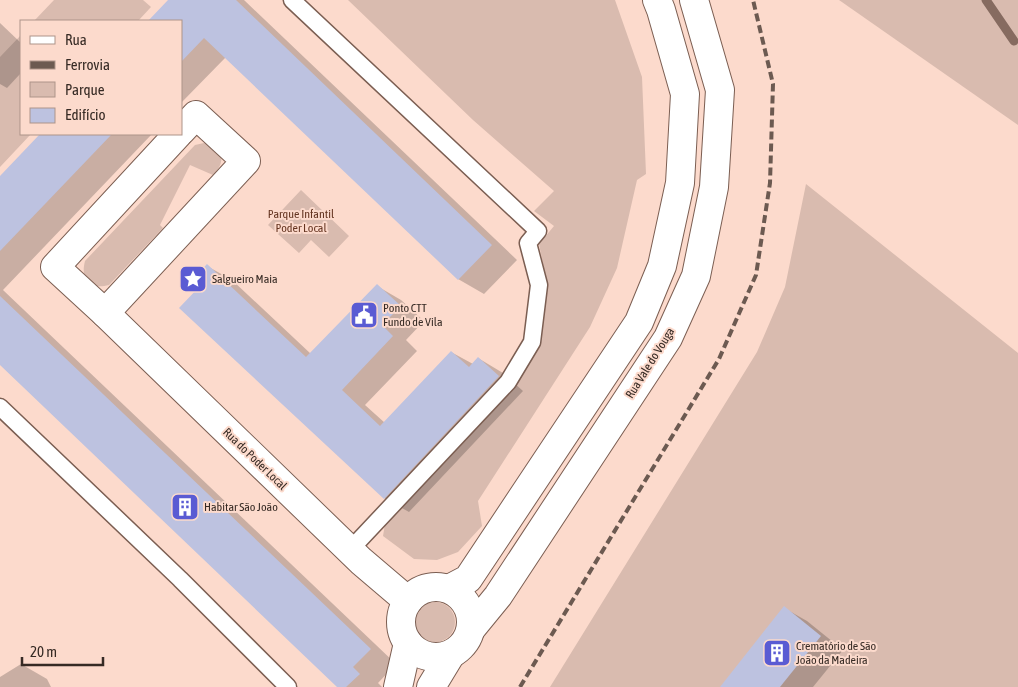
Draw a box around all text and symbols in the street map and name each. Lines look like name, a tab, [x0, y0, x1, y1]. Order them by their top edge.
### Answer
legend	[20, 20, 182, 135]
text: Rua	[65, 31, 87, 48]
text: Ferrovia	[65, 56, 110, 73]
text: Parque	[65, 81, 105, 98]
text: Edifício	[65, 106, 106, 123]
park label: Parque Infantil Poder Local	[268, 207, 335, 235]
place icon: Salgueiro Maia	[178, 264, 208, 294]
place label: Salgueiro Maia	[212, 272, 278, 286]
public building icon: Ponto CTT Fundo de Vila	[349, 300, 379, 330]
place label: Ponto CTT Fundo de Vila	[383, 301, 443, 329]
street label: Rua Vale do Vouga	[623, 325, 677, 401]
street label: Rua do Poder Local	[220, 425, 290, 493]
building icon: Habitar São João	[170, 492, 200, 522]
place label: Habitar São João	[204, 500, 278, 514]
scale bar	[22, 634, 104, 666]
building icon: Crematório de São João da Madeira	[762, 638, 792, 668]
place label: Crematório de São João da Madeira	[796, 639, 877, 667]
text: 20 m	[30, 643, 57, 660]

